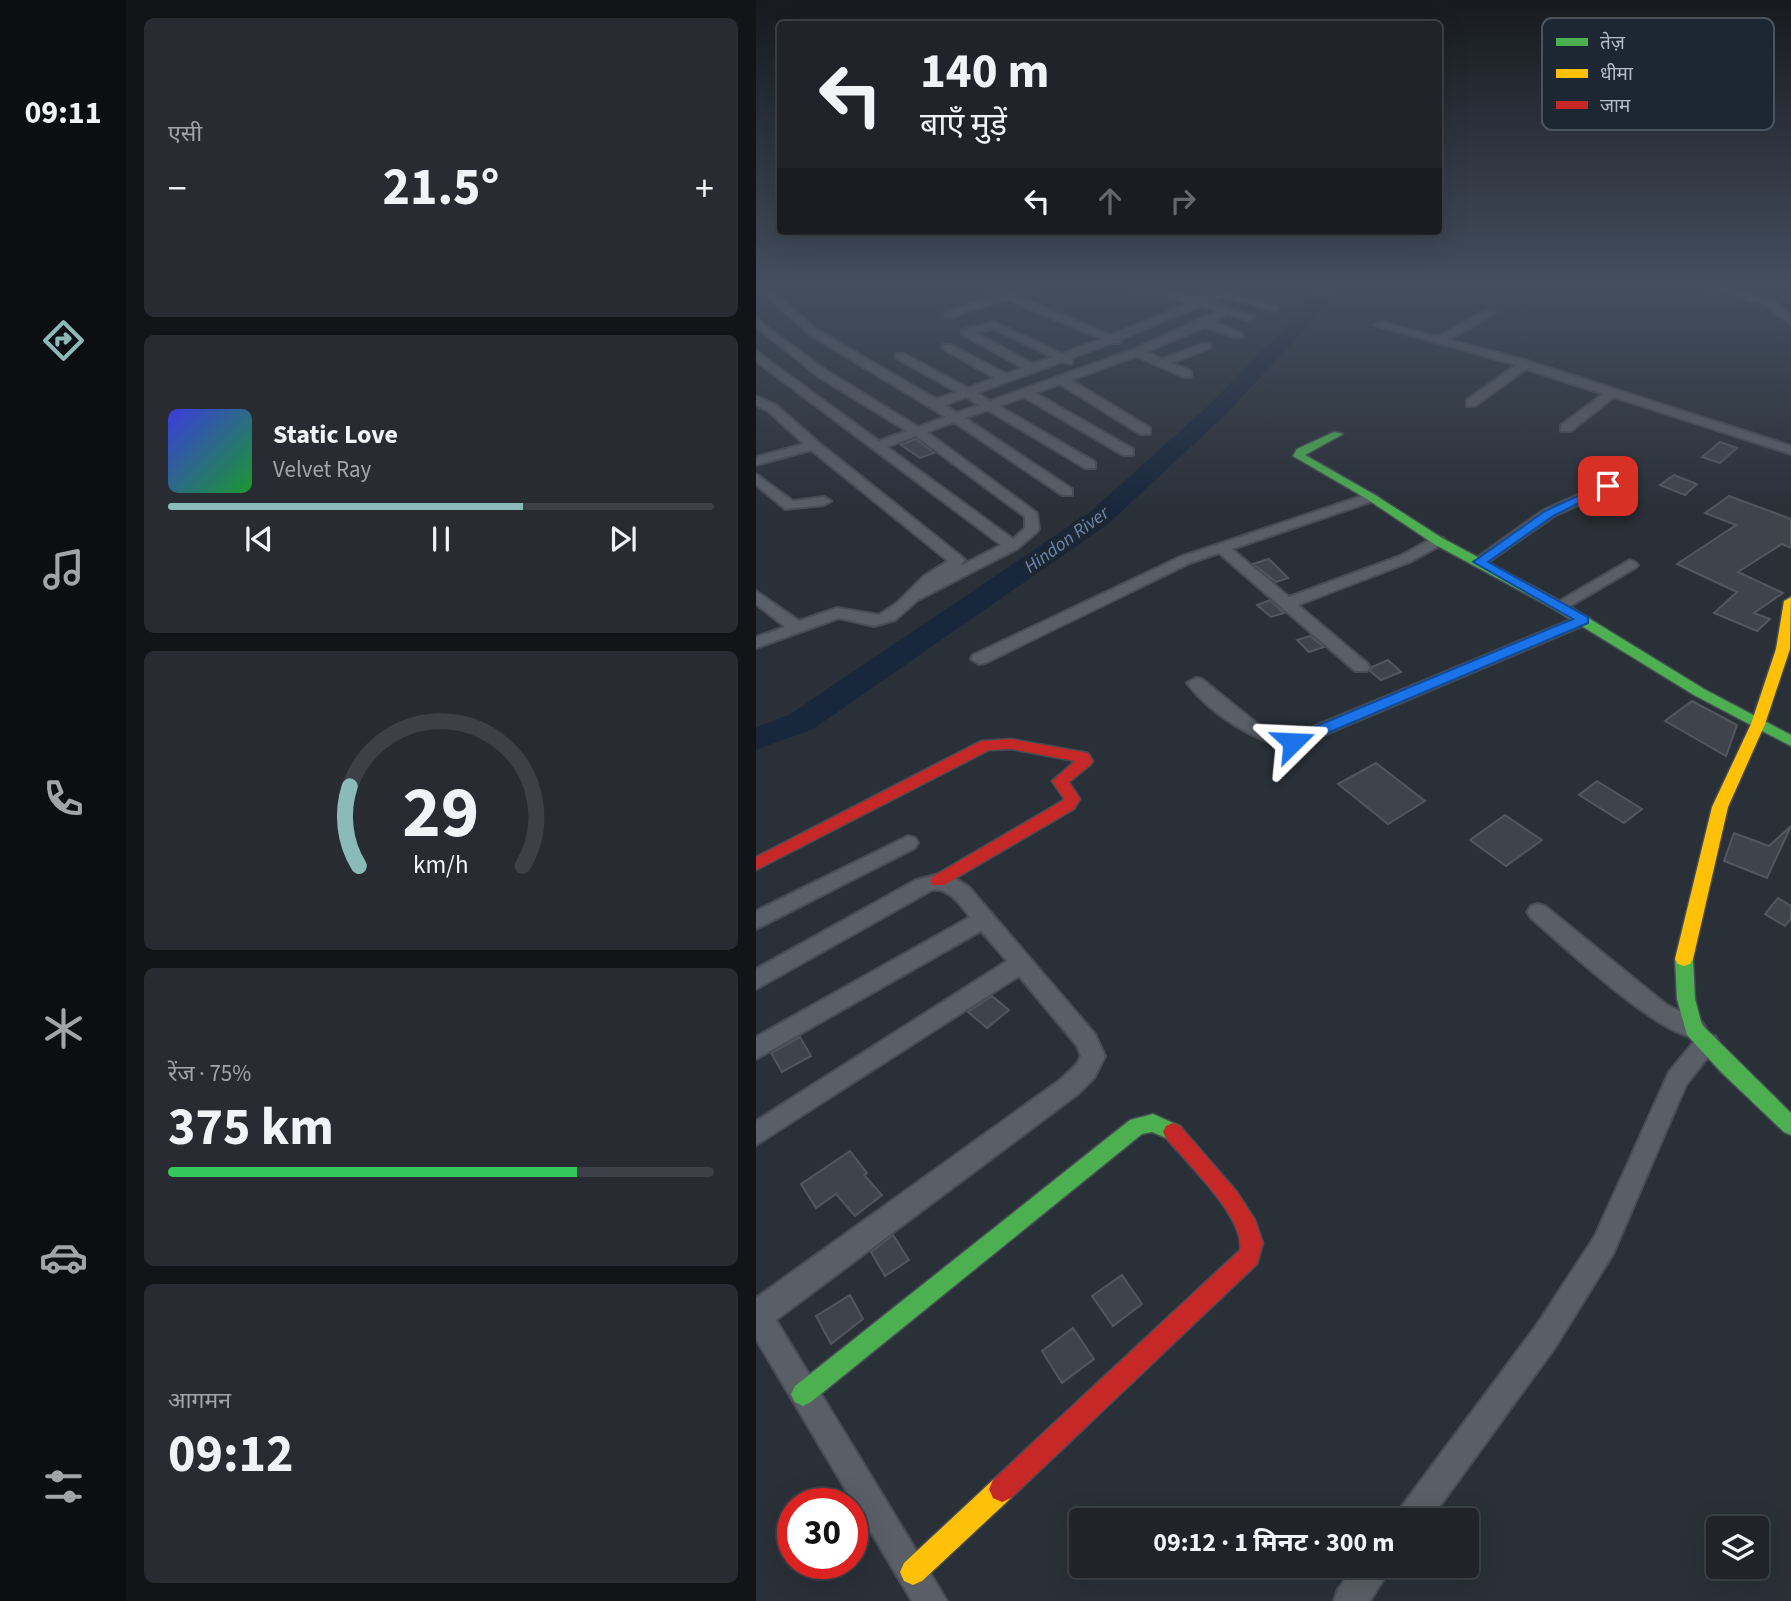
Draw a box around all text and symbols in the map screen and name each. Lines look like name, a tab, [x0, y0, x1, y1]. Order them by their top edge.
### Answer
legend	[1542, 18, 1774, 130]
text: तेज़	[1600, 30, 1626, 57]
text: 140 m	[920, 37, 1049, 107]
icon: left	[805, 49, 896, 140]
text: धीमा	[1600, 61, 1634, 88]
text: 09:11	[24, 90, 102, 136]
text: जाम	[1600, 93, 1631, 120]
text: बाएँ मुड़ें	[920, 102, 1007, 148]
text: एसी	[168, 117, 202, 150]
text: 21.5°	[383, 151, 499, 225]
text: −	[168, 162, 187, 216]
text: +	[695, 162, 714, 216]
icon: left	[1018, 182, 1056, 220]
icon: ahead	[1091, 182, 1129, 220]
icon: right	[1164, 182, 1202, 220]
icon: directions	[39, 316, 88, 365]
text: Static Love	[273, 416, 398, 453]
text: Velvet Ray	[273, 453, 371, 486]
pin	[1578, 456, 1638, 516]
icon: arrive	[1589, 467, 1627, 505]
water label: Hindon River	[1019, 499, 1116, 580]
icon: previous	[240, 520, 278, 558]
icon: pause	[422, 520, 460, 558]
icon: next	[604, 520, 642, 558]
icon: music	[39, 545, 88, 594]
position arrow	[1256, 705, 1330, 779]
text: 29	[403, 762, 479, 866]
icon: phone	[39, 774, 88, 823]
text: km/h	[413, 847, 469, 883]
icon: climate	[39, 1004, 88, 1053]
text: रेंज · 75%	[168, 1057, 251, 1090]
text: 375 km	[168, 1091, 334, 1165]
icon: car	[39, 1233, 88, 1282]
text: आगमन	[168, 1384, 231, 1417]
text: 09:12	[168, 1418, 293, 1492]
icon: filters	[39, 1462, 88, 1511]
speed limit sign: 30	[777, 1488, 868, 1579]
map controls	[1706, 1516, 1769, 1579]
button: layers	[1706, 1516, 1769, 1579]
text: 09:12 · 1 मिनट · 300 m	[1153, 1524, 1395, 1561]

